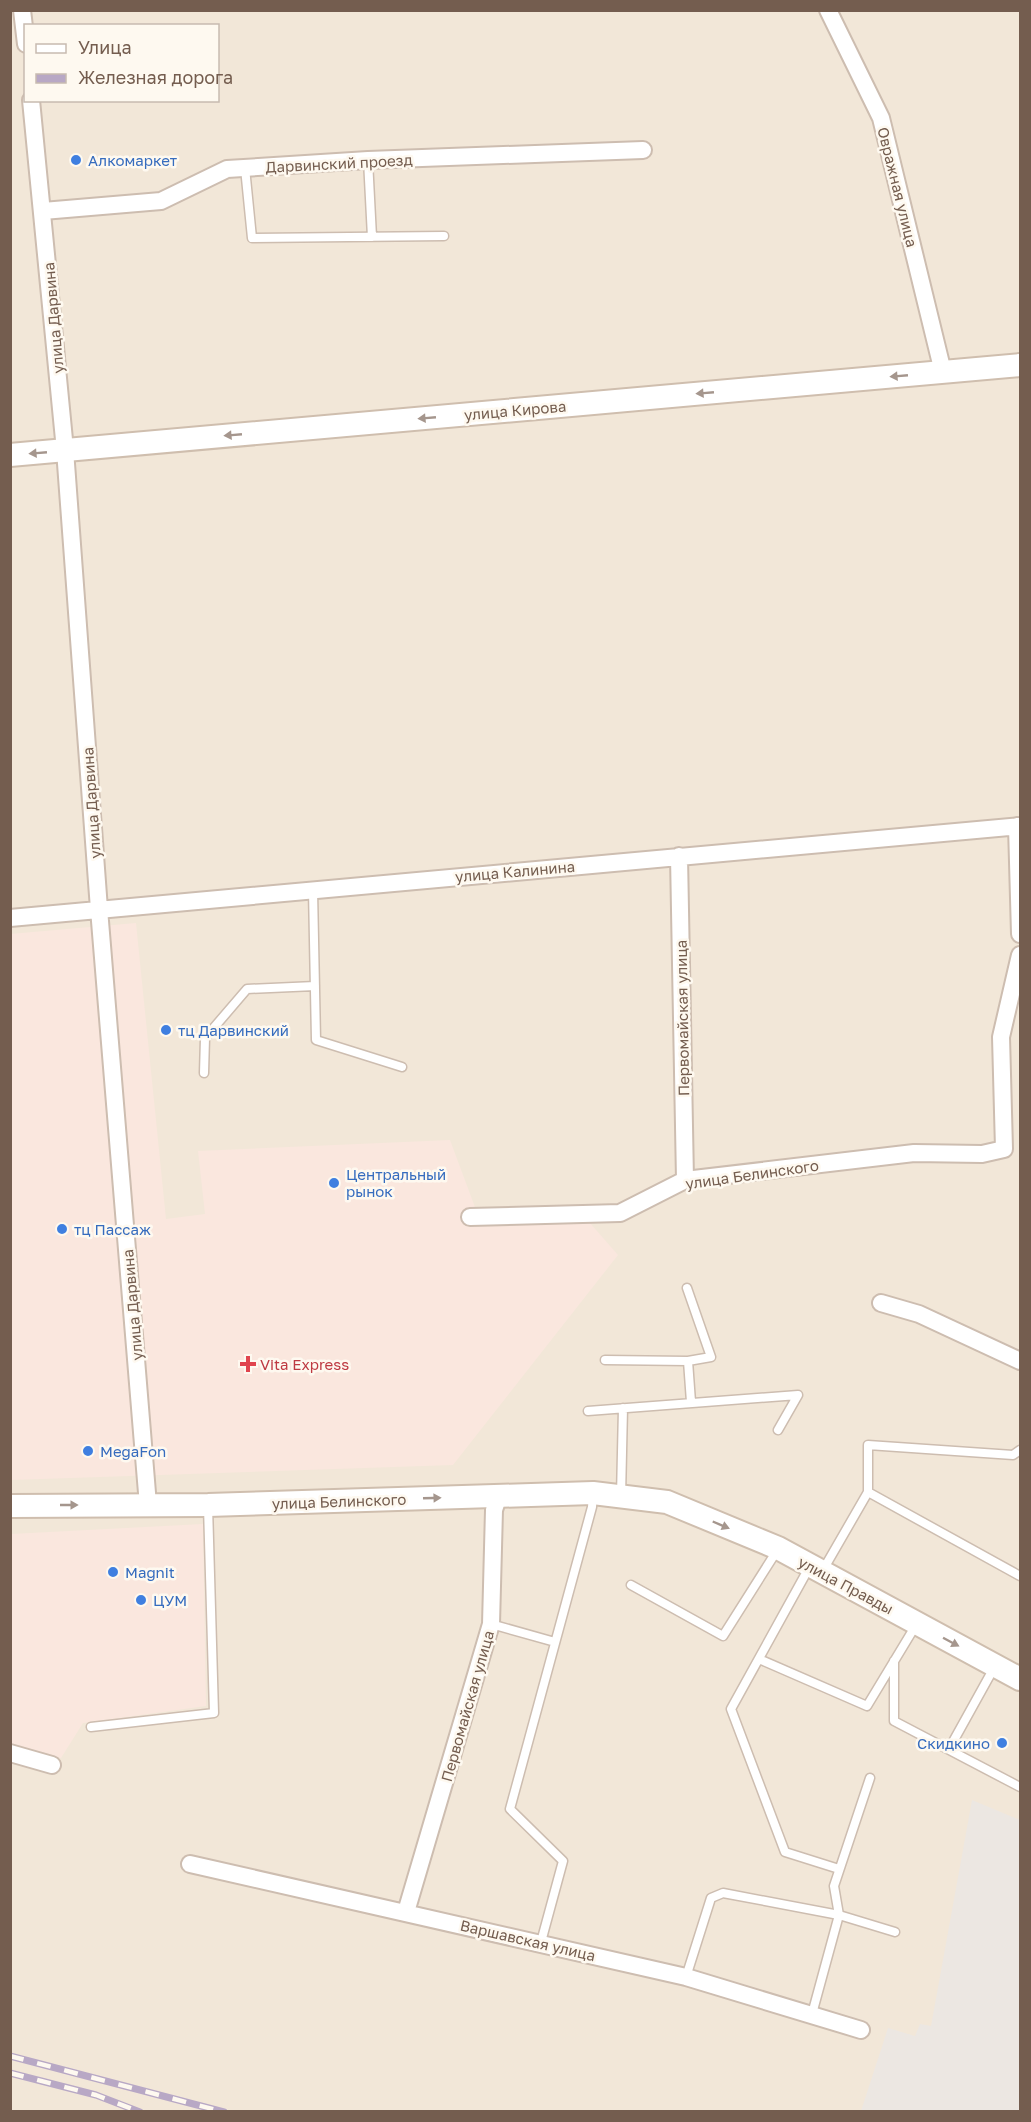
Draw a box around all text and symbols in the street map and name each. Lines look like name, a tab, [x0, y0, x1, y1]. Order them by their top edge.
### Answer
legend	[24, 24, 219, 102]
text: Улица	[78, 36, 132, 58]
text: Железная дорога	[78, 66, 233, 88]
street label: Овражная улица	[874, 125, 922, 249]
street label: Дарвинский проезд	[265, 150, 413, 176]
place label: Алкомаркет	[88, 151, 178, 169]
marker: Алкомаркет	[69, 153, 83, 167]
street label: улица Дарвина	[39, 262, 67, 374]
one-way arrow	[890, 371, 909, 381]
one-way arrow	[696, 388, 715, 398]
street label: улица Кирова	[463, 397, 567, 423]
one-way arrow	[418, 413, 437, 423]
one-way arrow	[224, 430, 243, 440]
one-way arrow	[28, 448, 47, 458]
street label: улица Дарвина	[78, 747, 104, 859]
street label: улица Калинина	[454, 857, 576, 885]
street label: Первомайская улица	[672, 940, 692, 1096]
place label: тц Дарвинский	[178, 1021, 289, 1039]
marker: тц Дарвинский	[159, 1023, 173, 1037]
street label: улица Белинского	[684, 1156, 820, 1192]
place label: Центральный рынок	[346, 1165, 446, 1200]
marker: Центральный рынок	[327, 1176, 341, 1190]
place label: тц Пассаж	[74, 1220, 151, 1238]
marker: тц Пассаж	[55, 1222, 69, 1236]
street label: улица Дарвина	[118, 1249, 146, 1361]
place label: Vita Express	[260, 1355, 349, 1373]
marker: Vita Express	[241, 1357, 255, 1371]
place label: MegaFon	[100, 1442, 166, 1460]
marker: MegaFon	[81, 1444, 95, 1458]
street label: улица Белинского	[271, 1490, 407, 1512]
one-way arrow	[422, 1493, 441, 1502]
one-way arrow	[59, 1500, 78, 1510]
one-way arrow	[713, 1520, 731, 1530]
street label: улица Правды	[795, 1552, 897, 1618]
place label: Magnit	[125, 1563, 175, 1581]
marker: Magnit	[106, 1565, 120, 1579]
place label: ЦУМ	[153, 1591, 187, 1609]
marker: ЦУМ	[134, 1593, 148, 1607]
street label: Первомайская улица	[437, 1628, 497, 1784]
one-way arrow	[942, 1636, 960, 1646]
place label: Скидкино	[917, 1734, 990, 1752]
marker: Скидкино	[995, 1736, 1009, 1750]
street label: Варшавская улица	[459, 1916, 597, 1964]

